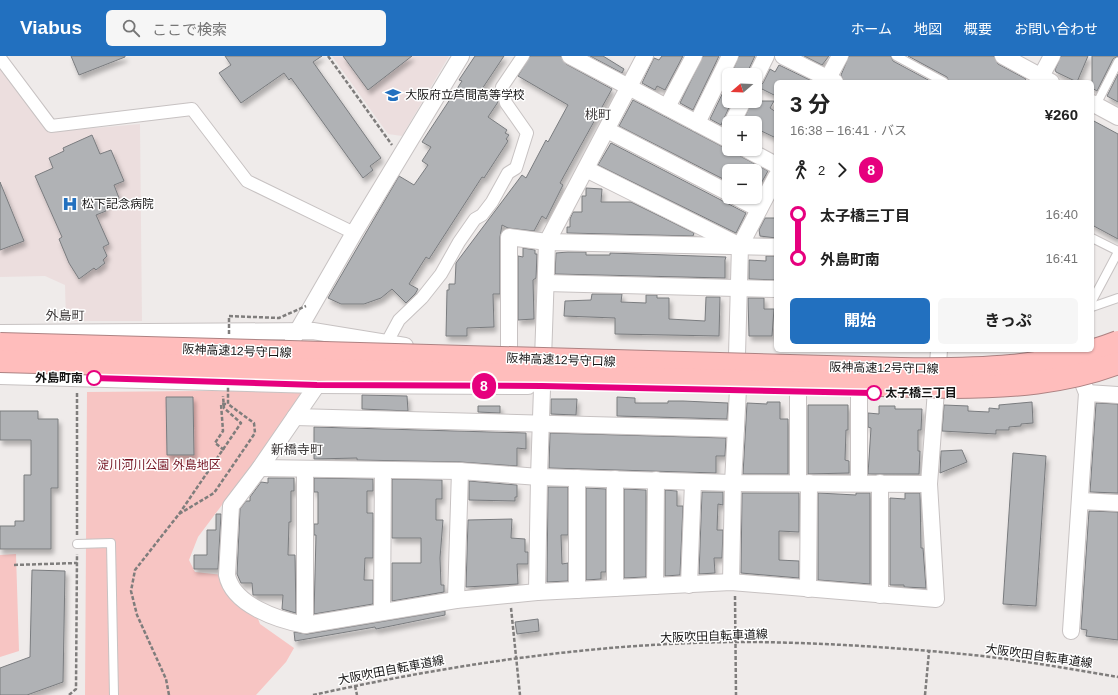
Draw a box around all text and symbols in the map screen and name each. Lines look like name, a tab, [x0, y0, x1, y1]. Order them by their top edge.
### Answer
search box	[106, 10, 386, 46]
text: Viabus	[20, 17, 82, 38]
icon: search	[120, 17, 142, 39]
text: ここで検索	[152, 21, 227, 38]
text: ホーム	[850, 21, 892, 37]
text: 地図	[914, 21, 942, 37]
text: 概要	[964, 21, 992, 37]
text: お問い合わせ	[1014, 21, 1098, 37]
north arrow	[722, 68, 762, 108]
map controls	[722, 68, 762, 204]
school or university icon: 大阪府立芦間高等学校	[384, 86, 402, 104]
place label: 大阪府立芦間高等学校	[405, 88, 525, 102]
text: 3 分	[790, 92, 830, 117]
text: ¥260	[1045, 106, 1078, 123]
district label: 桃町	[585, 107, 611, 122]
button: +	[722, 116, 762, 156]
text: 16:38 – 16:41 · バス	[790, 123, 907, 138]
icon: walk	[790, 159, 812, 181]
icon: forward	[831, 159, 853, 181]
text: 8	[867, 162, 875, 178]
text: 2	[818, 163, 825, 178]
button: −	[722, 164, 762, 204]
hospital icon: 松下記念病院	[61, 195, 79, 213]
place label: 松下記念病院	[82, 197, 154, 211]
text: 太子橋三丁目	[820, 207, 910, 224]
text: 16:40	[1045, 207, 1078, 222]
text: 外島町南	[820, 251, 880, 268]
text: 16:41	[1045, 251, 1078, 266]
button: 開始	[790, 298, 930, 344]
button: きっぷ	[938, 298, 1078, 344]
district label: 外島町	[45, 308, 85, 323]
street label: 阪神高速12号守口線	[182, 342, 292, 360]
street label: 阪神高速12号守口線	[506, 351, 616, 369]
street label: 阪神高速12号守口線	[829, 360, 939, 376]
marker: 外島町南	[86, 370, 102, 386]
place label: 外島町南	[35, 371, 83, 385]
line badge: 8	[471, 373, 497, 399]
text: 8	[480, 378, 488, 394]
marker: 太子橋三丁目	[866, 385, 882, 401]
place label: 太子橋三丁目	[885, 386, 957, 400]
district label: 新橋寺町	[271, 442, 323, 457]
park label: 淀川河川公園 外島地区	[97, 458, 221, 472]
street label: 大阪吹田自転車道線	[660, 627, 768, 645]
street label: 大阪吹田自転車道線	[985, 642, 1093, 670]
street label: 大阪吹田自転車道線	[337, 653, 445, 687]

